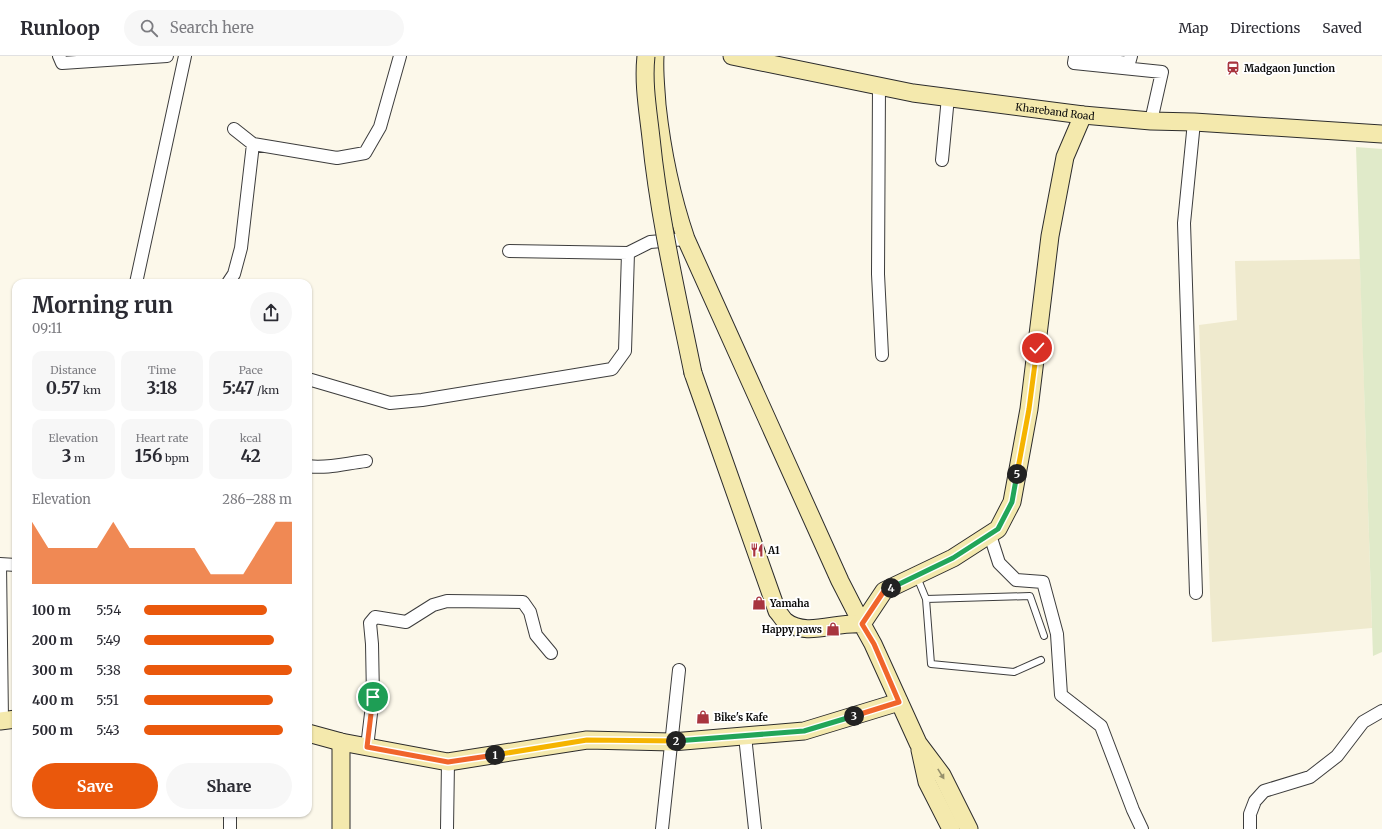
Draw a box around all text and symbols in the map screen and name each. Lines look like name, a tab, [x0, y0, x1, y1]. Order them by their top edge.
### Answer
search box	[124, 10, 404, 46]
text: Runloop	[20, 16, 100, 40]
icon: search	[138, 17, 160, 39]
text: Search here	[170, 18, 254, 37]
text: Map	[1178, 19, 1208, 37]
text: Directions	[1230, 19, 1300, 37]
text: Saved	[1322, 19, 1362, 37]
station icon: Madgaon Junction	[1225, 60, 1241, 76]
place label: Madgaon Junction	[1244, 62, 1335, 75]
street label: Khareband Road	[1015, 100, 1095, 123]
text: Morning run	[32, 291, 173, 319]
button: share	[250, 292, 292, 334]
text: 09:11	[32, 320, 62, 337]
pin	[1020, 331, 1054, 365]
icon: check	[1026, 337, 1048, 359]
text: Distance	[50, 363, 96, 377]
text: Time	[148, 363, 176, 377]
text: Pace	[239, 363, 263, 377]
text: 0.57	[46, 377, 80, 399]
text: 3:18	[147, 377, 177, 399]
text: 5:47	[222, 377, 254, 399]
text: km	[80, 383, 101, 397]
text: /km	[254, 383, 279, 397]
text: Elevation	[48, 431, 98, 445]
text: Heart rate	[136, 431, 188, 445]
text: kcal	[240, 431, 261, 445]
text: 3	[62, 445, 71, 467]
text: 156	[135, 445, 162, 467]
text: 42	[241, 445, 261, 467]
text: m	[71, 451, 85, 465]
text: bpm	[162, 451, 189, 465]
pin: 5	[1007, 464, 1027, 484]
text: 5	[1014, 467, 1020, 481]
text: Elevation	[32, 491, 91, 508]
text: 286–288 m	[222, 491, 292, 508]
restaurant icon: A1	[749, 542, 765, 558]
place label: A1	[767, 544, 780, 557]
pin: 4	[881, 578, 901, 598]
text: 4	[888, 581, 895, 595]
shop icon: Yamaha	[751, 595, 767, 611]
place label: Yamaha	[769, 597, 810, 610]
text: 100 m	[32, 602, 71, 619]
text: 5:54	[96, 602, 121, 619]
shop icon: Happy paws	[825, 621, 841, 637]
place label: Happy paws	[762, 623, 822, 636]
text: 200 m	[32, 632, 73, 649]
text: 5:49	[96, 632, 121, 649]
text: 300 m	[32, 662, 73, 679]
text: 5:38	[96, 662, 121, 679]
pin	[356, 680, 390, 714]
icon: arrive	[362, 686, 384, 708]
text: 400 m	[32, 692, 74, 709]
text: 5:51	[96, 692, 119, 709]
pin: 3	[844, 706, 864, 726]
shop icon: Bike's Kafe	[695, 709, 711, 725]
text: 3	[851, 709, 857, 723]
place label: Bike's Kafe	[714, 711, 768, 724]
text: 500 m	[32, 722, 73, 739]
text: 5:43	[96, 722, 120, 739]
pin: 2	[666, 731, 686, 751]
text: 2	[673, 734, 679, 748]
pin: 1	[485, 745, 505, 765]
text: 1	[492, 748, 498, 762]
button: Save	[32, 763, 158, 809]
button: Share	[166, 763, 292, 809]
one-way arrow	[938, 769, 945, 780]

